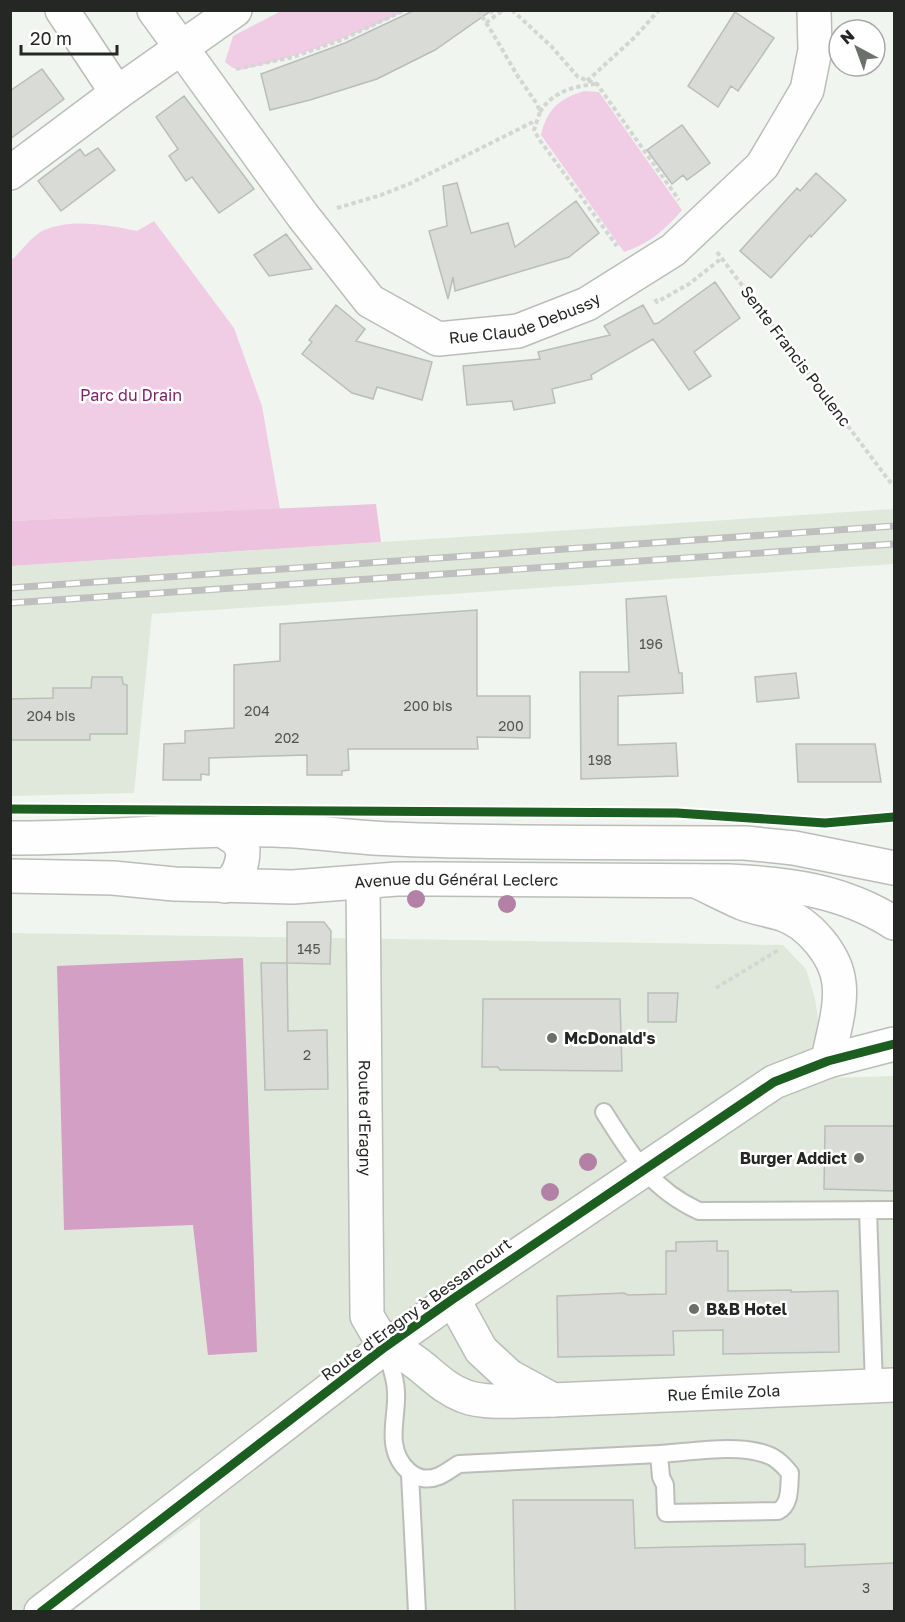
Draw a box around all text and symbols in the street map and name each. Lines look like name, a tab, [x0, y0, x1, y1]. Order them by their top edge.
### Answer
scale bar	[21, 18, 117, 56]
north arrow	[827, 18, 887, 78]
text: N	[836, 25, 858, 48]
text: 20 m	[30, 27, 72, 49]
street label: Sente Francis Poulenc	[736, 282, 856, 431]
street label: Rue Claude Debussy	[448, 288, 604, 348]
park label: Parc du Drain	[80, 385, 182, 405]
house number: 196	[639, 635, 663, 652]
house number: 200 bis	[404, 697, 452, 714]
house number: 204	[244, 702, 270, 719]
house number: 204 bis	[27, 707, 75, 724]
house number: 200	[498, 717, 524, 734]
house number: 202	[275, 729, 299, 746]
house number: 198	[588, 751, 612, 768]
street label: Avenue du Général Leclerc	[354, 869, 559, 892]
house number: 145	[297, 940, 321, 957]
place label: McDonald's	[564, 1028, 655, 1048]
marker: McDonald's	[545, 1031, 559, 1045]
house number: 2	[303, 1046, 311, 1063]
street label: Route d'Eragny	[355, 1060, 376, 1176]
place label: Burger Addict	[740, 1148, 847, 1168]
marker: Burger Addict	[852, 1151, 866, 1165]
street label: Route d'Eragny à Bessancourt	[317, 1233, 515, 1385]
place label: B&B Hotel	[706, 1299, 787, 1319]
marker: B&B Hotel	[687, 1302, 701, 1316]
street label: Rue Émile Zola	[667, 1380, 781, 1405]
house number: 3	[862, 1579, 870, 1596]

